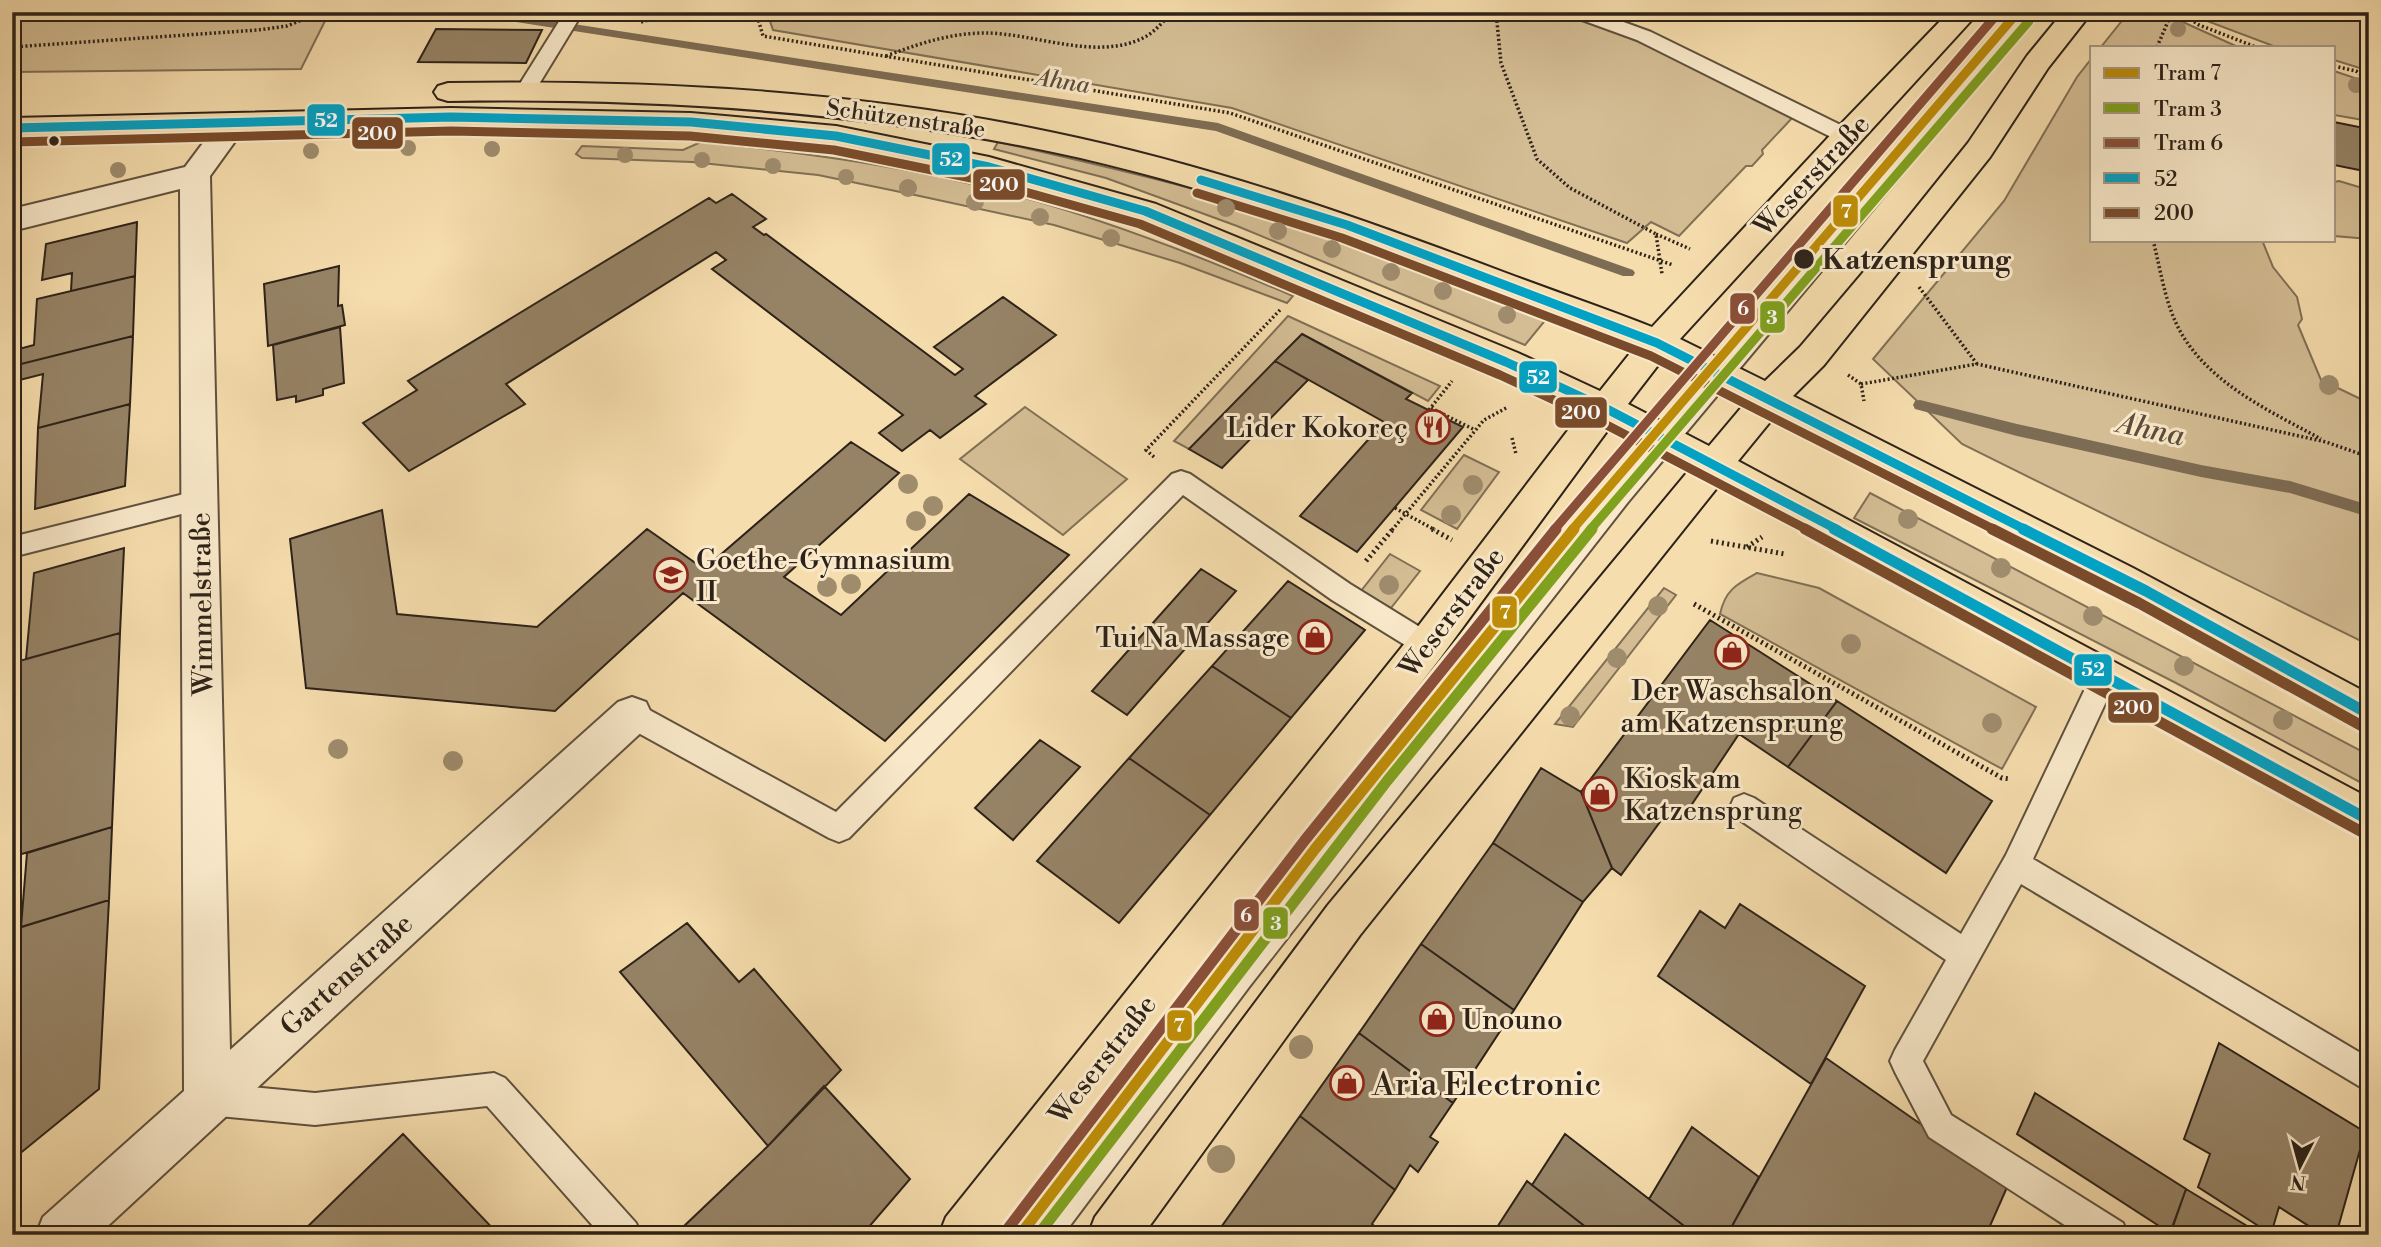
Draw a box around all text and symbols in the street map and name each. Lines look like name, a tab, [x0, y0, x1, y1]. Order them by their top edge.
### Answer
legend	[2090, 46, 2336, 242]
text: Tram 7	[2154, 61, 2221, 87]
water label: Ahna	[1031, 62, 1093, 101]
street label: Schützenstraße	[825, 94, 987, 144]
text: Tram 3	[2154, 97, 2222, 123]
line badge: 52	[306, 103, 346, 137]
street label: Weserstraße	[1746, 108, 1878, 245]
text: 52	[314, 109, 338, 133]
line badge: 200	[351, 116, 404, 150]
text: 200	[357, 122, 397, 146]
text: Tram 6	[2154, 131, 2223, 157]
unlabelled marker	[47, 134, 61, 148]
line badge: 52	[931, 142, 971, 176]
text: 52	[939, 148, 963, 172]
text: 52	[2154, 167, 2178, 193]
line badge: 200	[972, 168, 1026, 201]
text: 200	[979, 173, 1019, 197]
line badge: 7	[1832, 194, 1859, 228]
text: 7	[1840, 200, 1852, 224]
text: 200	[2154, 201, 2194, 227]
place label: Katzensprung	[1822, 243, 2012, 278]
marker: Katzensprung	[1792, 247, 1816, 271]
line badge: 6	[1729, 292, 1756, 325]
text: 6	[1737, 297, 1749, 321]
line badge: 3	[1759, 300, 1786, 334]
text: 3	[1766, 306, 1778, 330]
line badge: 52	[1518, 360, 1558, 394]
text: 52	[1526, 366, 1550, 390]
line badge: 200	[1554, 396, 1608, 429]
text: 200	[1561, 401, 1601, 425]
water label: Ahna	[2111, 404, 2188, 456]
restaurant icon: Lider Kokoreç	[1414, 408, 1452, 446]
place label: Lider Kokoreç	[1226, 411, 1408, 446]
street label: Wimmelstraße	[183, 512, 222, 697]
street label: Weserstraße	[1391, 541, 1513, 686]
place label: Goethe-Gymnasium II	[696, 543, 951, 610]
school or university icon: Goethe-Gymnasium II	[652, 556, 690, 594]
line badge: 7	[1491, 595, 1518, 629]
text: 7	[1499, 601, 1511, 625]
shop icon: Tui Na Massage	[1296, 618, 1334, 656]
place label: Tui Na Massage	[1095, 621, 1290, 656]
shop icon: Der Waschsalon am Katzensprung	[1713, 633, 1751, 671]
line badge: 52	[2073, 653, 2113, 687]
text: 52	[2081, 658, 2105, 682]
place label: Der Waschsalon am Katzensprung	[1621, 674, 1844, 741]
line badge: 200	[2107, 691, 2160, 724]
text: 200	[2113, 696, 2153, 720]
place label: Kiosk am Katzensprung	[1624, 762, 1803, 829]
shop icon: Kiosk am Katzensprung	[1581, 775, 1619, 813]
line badge: 6	[1233, 898, 1260, 932]
text: 6	[1240, 904, 1252, 928]
street label: Gartenstraße	[273, 906, 421, 1044]
line badge: 3	[1262, 906, 1289, 940]
text: 3	[1270, 912, 1282, 936]
street label: Weserstraße	[1041, 988, 1165, 1132]
shop icon: Unouno	[1418, 1000, 1456, 1038]
place label: Unouno	[1462, 1003, 1563, 1038]
line badge: 7	[1166, 1009, 1193, 1042]
text: 7	[1173, 1014, 1185, 1038]
shop icon: Aria Electronic	[1328, 1064, 1366, 1102]
place label: Aria Electronic	[1371, 1065, 1601, 1106]
north arrow	[2266, 1132, 2336, 1202]
text: N	[2290, 1169, 2307, 1195]

